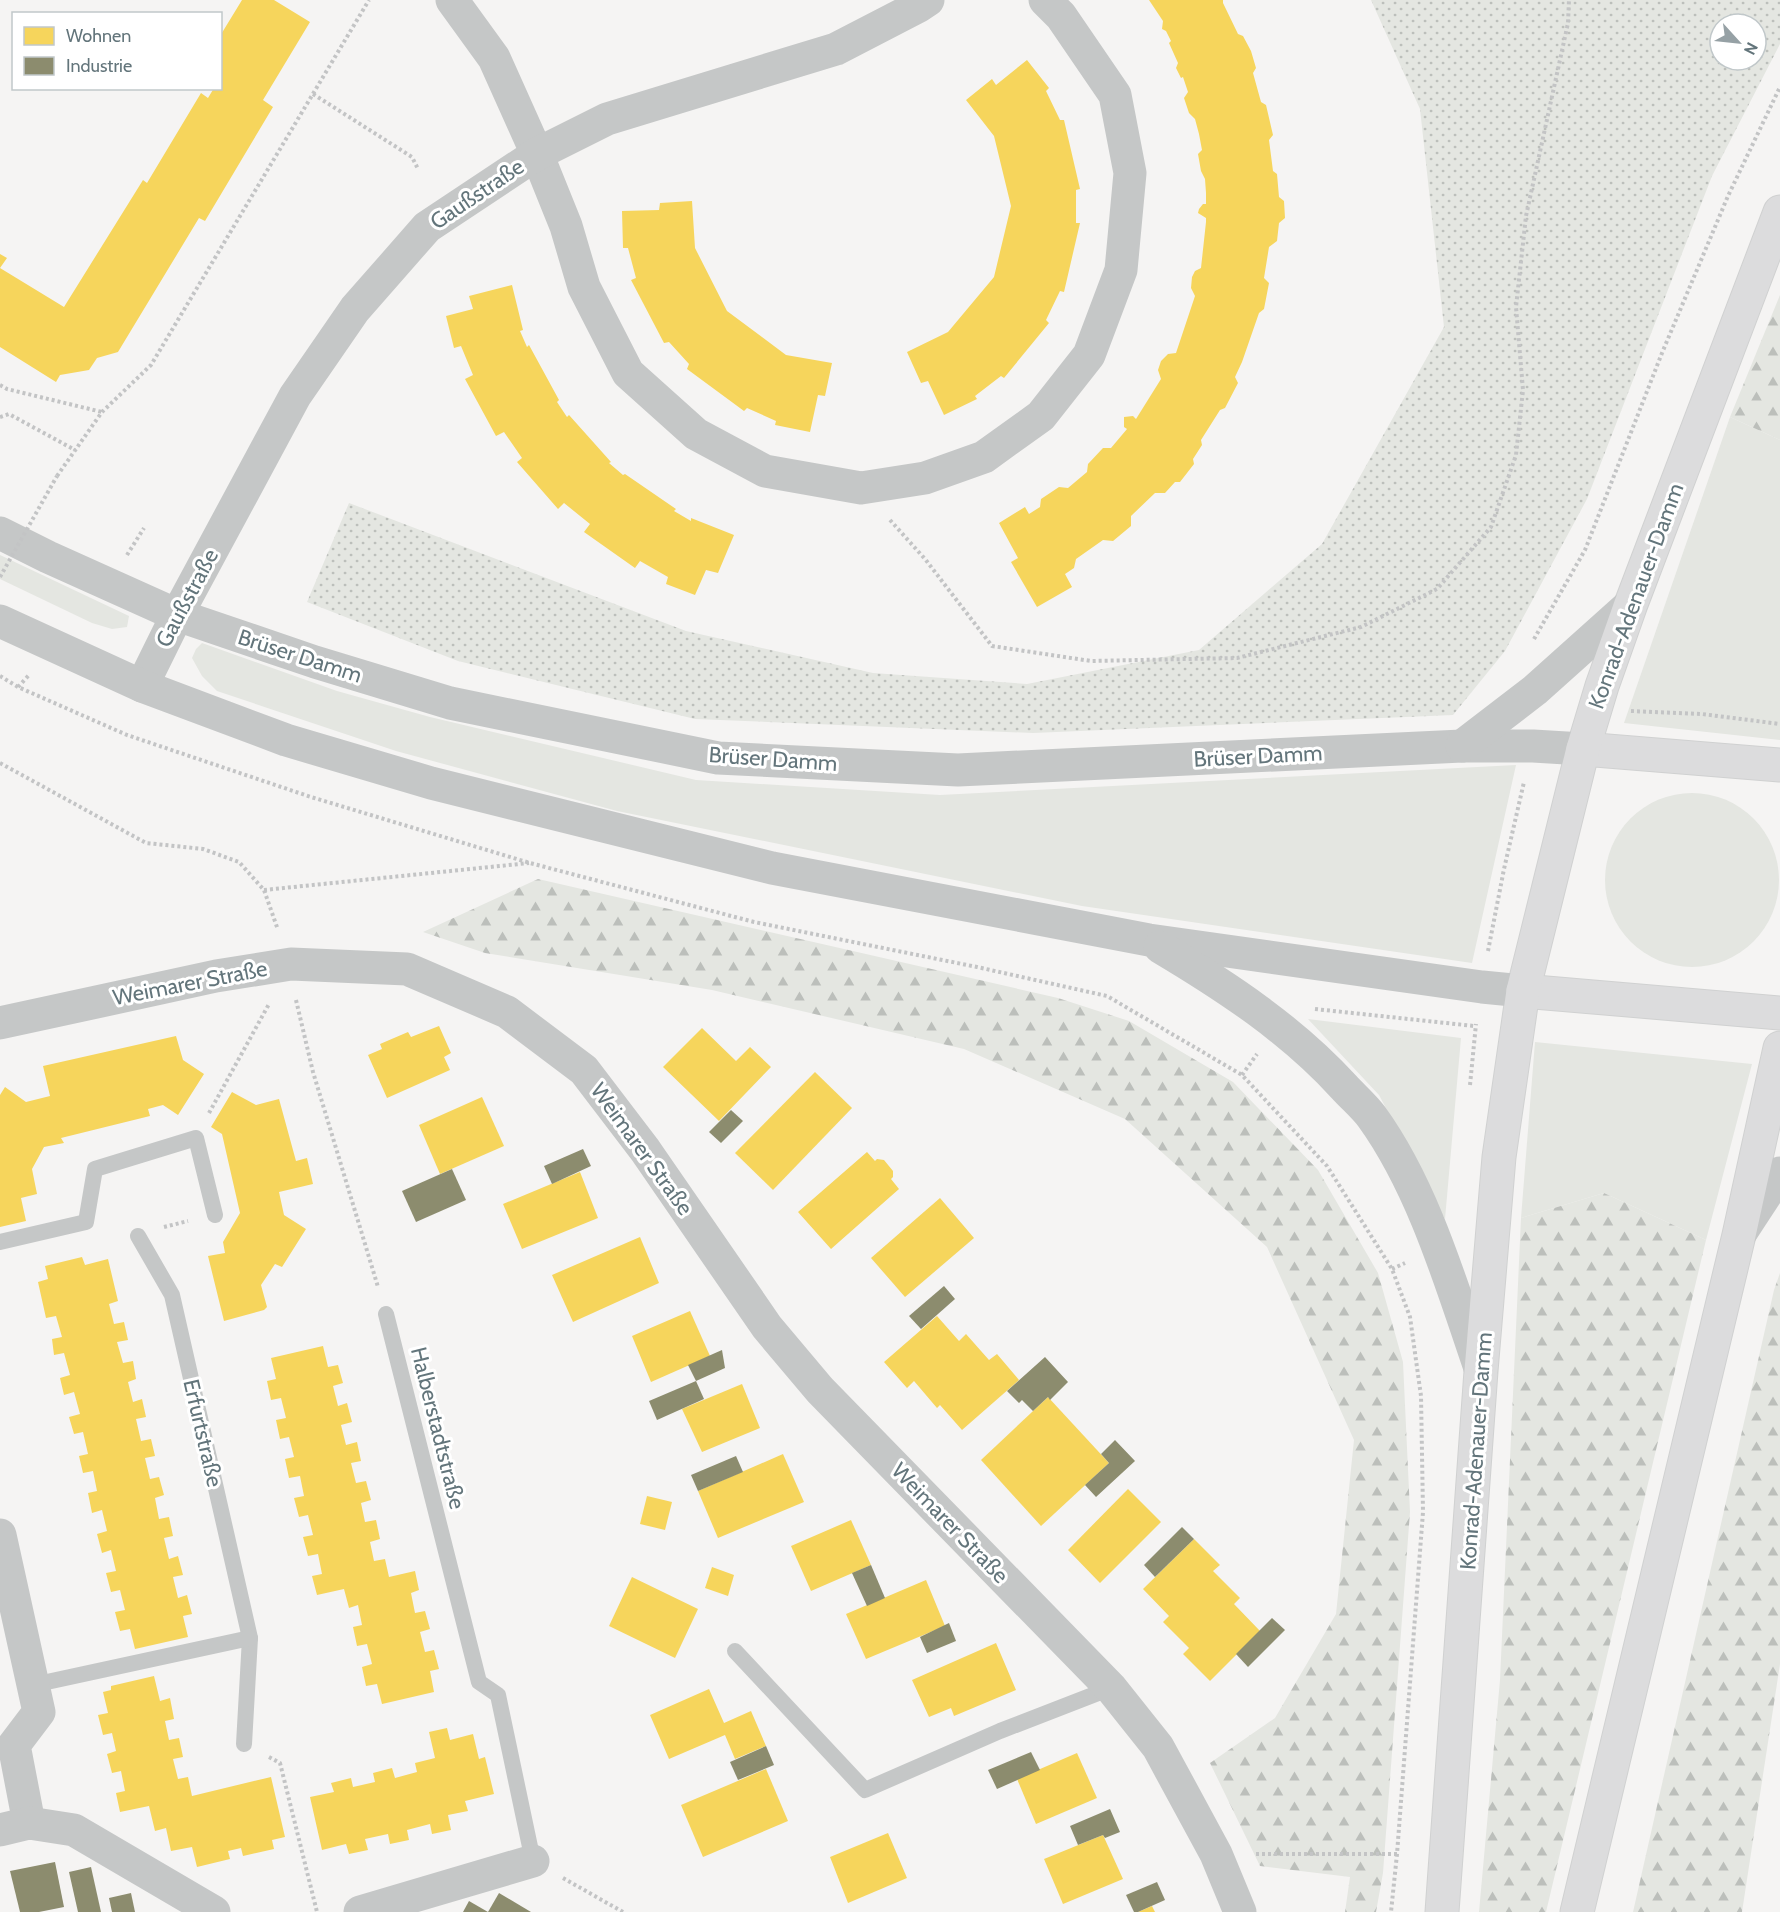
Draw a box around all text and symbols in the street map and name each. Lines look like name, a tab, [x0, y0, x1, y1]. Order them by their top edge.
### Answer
legend	[12, 12, 222, 90]
north arrow	[1708, 12, 1768, 72]
text: Wohnen	[66, 25, 131, 47]
text: N	[1740, 39, 1762, 58]
text: Industrie	[66, 55, 132, 77]
street label: Gaußstraße	[425, 153, 529, 235]
street label: Konrad-Adenauer-Damm	[1583, 479, 1689, 713]
street label: Gaußstraße	[150, 544, 224, 652]
street label: Brüser Damm	[235, 623, 365, 689]
street label: Brüser Damm	[1193, 739, 1323, 773]
street label: Brüser Damm	[708, 741, 838, 777]
street label: Weimarer Straße	[111, 955, 269, 1011]
street label: Weimarer Straße	[585, 1078, 699, 1220]
street label: Konrad-Adenauer-Damm	[1454, 1331, 1498, 1571]
street label: Halberstadtstraße	[405, 1344, 471, 1512]
street label: Erfurtstraße	[177, 1376, 229, 1490]
street label: Weimarer Straße	[886, 1457, 1014, 1589]

